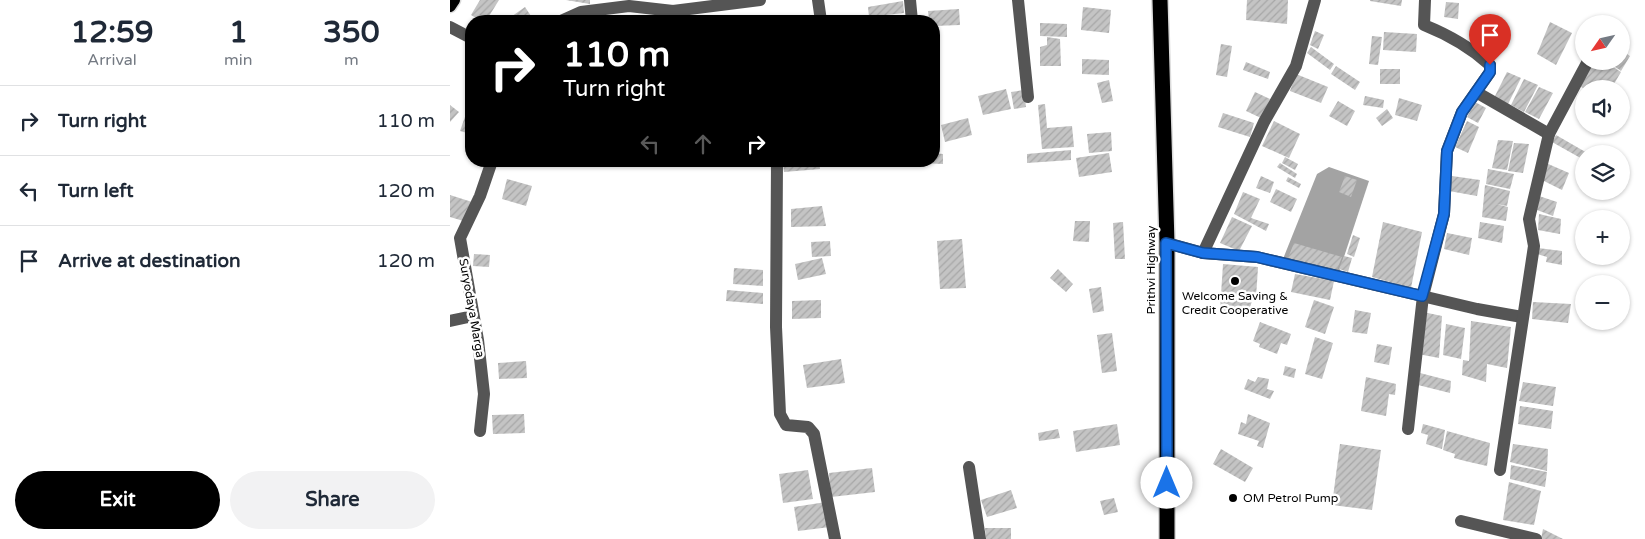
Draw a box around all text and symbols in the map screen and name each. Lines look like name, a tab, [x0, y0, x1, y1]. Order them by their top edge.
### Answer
text: 12:59	[70, 14, 154, 51]
text: 1	[229, 14, 248, 51]
text: 350	[323, 14, 380, 51]
pin	[1469, 14, 1511, 65]
north arrow	[1575, 15, 1630, 70]
map controls	[1575, 15, 1630, 330]
icon: arrive	[1476, 21, 1504, 49]
text: 110 m	[563, 34, 670, 76]
icon: right	[480, 35, 545, 100]
text: Arrival	[87, 50, 137, 70]
text: min	[224, 50, 253, 70]
text: m	[344, 50, 359, 70]
text: Turn right	[563, 76, 665, 102]
button: sound	[1575, 80, 1630, 135]
icon: right	[15, 107, 43, 135]
text: Turn right	[58, 110, 146, 132]
text: 110 m	[377, 110, 435, 132]
icon: left	[636, 130, 664, 158]
icon: ahead	[689, 130, 717, 158]
icon: right	[742, 130, 770, 158]
button: layers	[1575, 145, 1630, 200]
icon: left	[15, 177, 43, 205]
text: Turn left	[58, 180, 134, 202]
text: 120 m	[377, 180, 435, 202]
button: +	[1575, 210, 1630, 265]
street label: Prithvi Highway	[1144, 225, 1158, 315]
icon: arrive	[15, 247, 43, 275]
text: Arrive at destination	[58, 250, 241, 272]
text: 120 m	[377, 250, 435, 272]
street label: Suryodaya Marga	[456, 257, 488, 359]
marker: Welcome Saving & Credit Cooperative	[1229, 275, 1241, 287]
button: −	[1575, 275, 1630, 330]
place label: Welcome Saving & Credit Cooperative	[1182, 289, 1289, 317]
position arrow	[1140, 456, 1192, 508]
button: Exit	[15, 471, 220, 529]
button: Share	[230, 471, 435, 529]
place label: OM Petrol Pump	[1243, 491, 1338, 505]
marker: OM Petrol Pump	[1227, 492, 1239, 504]

